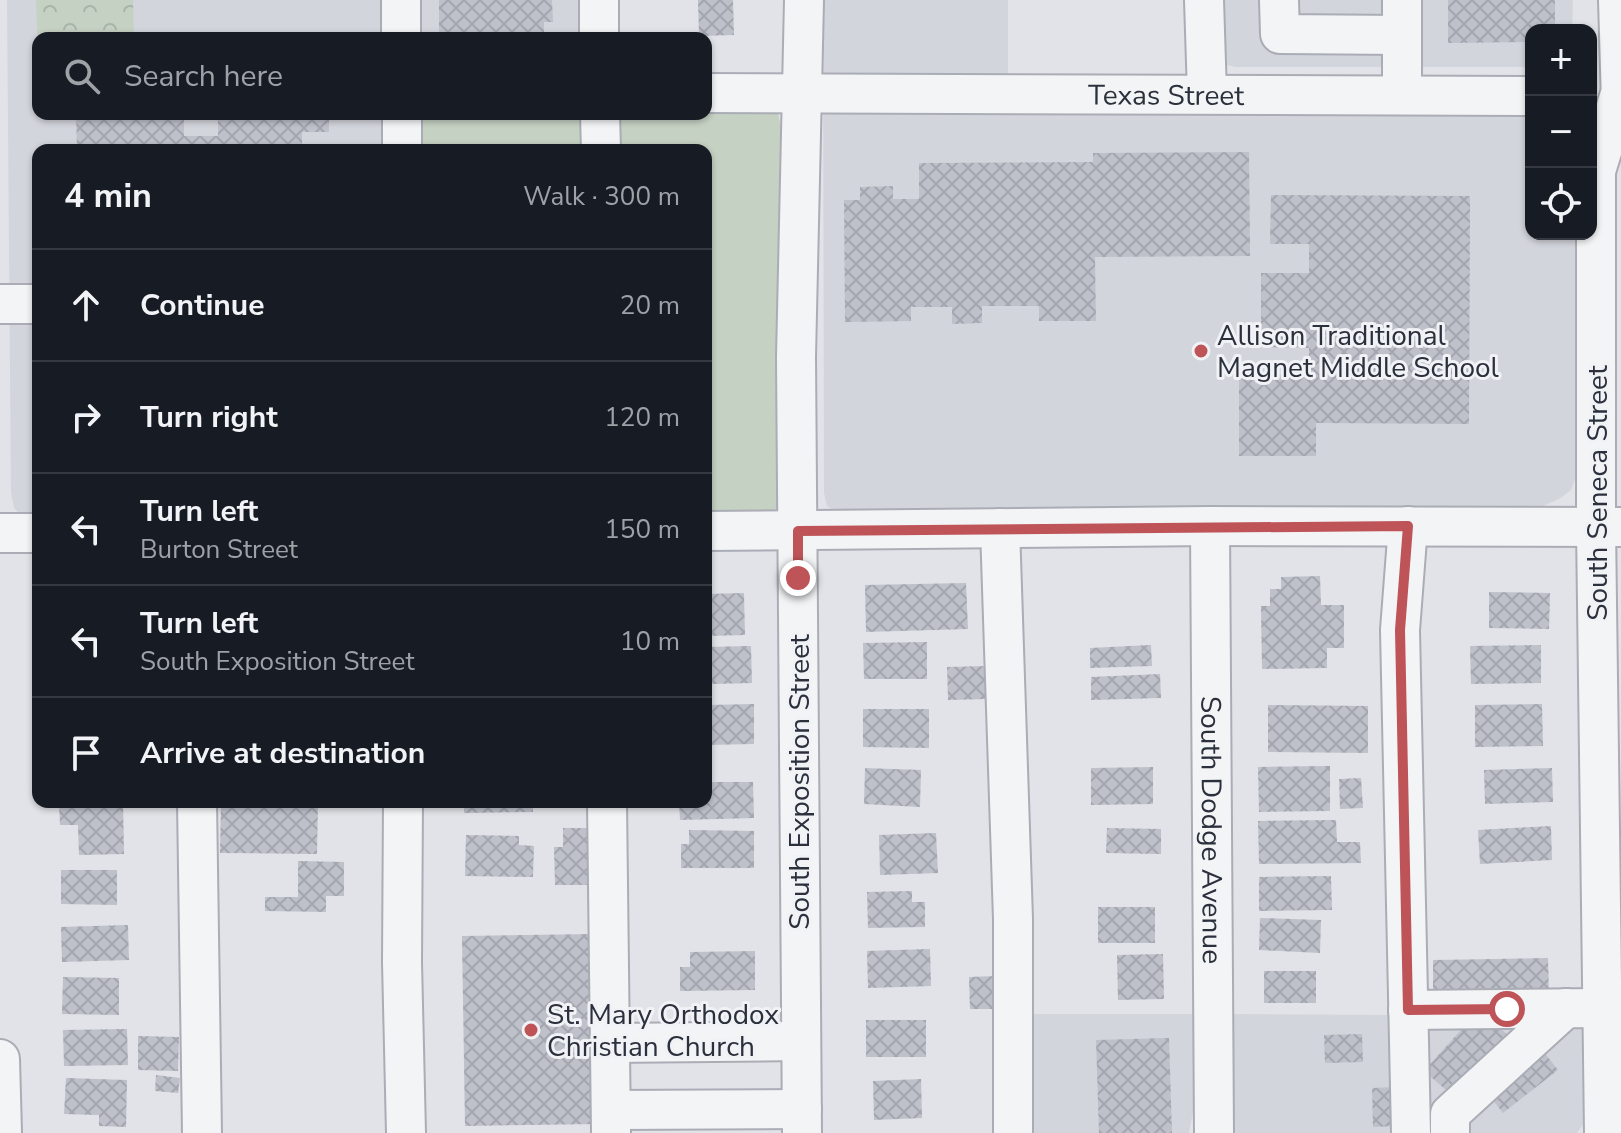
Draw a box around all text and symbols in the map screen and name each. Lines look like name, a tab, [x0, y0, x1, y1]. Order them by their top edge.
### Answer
map controls	[1525, 24, 1597, 240]
button: +	[1525, 24, 1597, 96]
search box	[32, 32, 712, 120]
icon: search	[60, 54, 104, 98]
text: Search here	[124, 56, 283, 97]
street label: Texas Street	[1088, 76, 1244, 115]
button: −	[1525, 96, 1597, 168]
button: locate	[1525, 168, 1597, 240]
text: 4 min	[64, 173, 152, 219]
text: Walk · 300 m	[523, 179, 680, 214]
icon: ahead	[64, 283, 108, 327]
text: Continue	[140, 285, 265, 326]
text: 20 m	[620, 288, 680, 323]
place label: Allison Traditional Magnet Middle School	[1217, 317, 1500, 387]
marker: Allison Traditional Magnet Middle School	[1192, 342, 1210, 360]
street label: South Seneca Street	[1579, 365, 1617, 621]
icon: right	[64, 395, 108, 439]
text: Turn right	[140, 397, 278, 438]
text: 120 m	[604, 400, 680, 435]
text: Turn left	[140, 491, 258, 532]
icon: left	[64, 507, 108, 551]
text: 150 m	[604, 512, 680, 547]
text: Burton Street	[140, 532, 298, 567]
route end	[780, 560, 816, 596]
text: Turn left	[140, 603, 258, 644]
icon: left	[64, 619, 108, 663]
text: 10 m	[620, 624, 680, 659]
street label: South Exposition Street	[781, 634, 819, 930]
text: South Exposition Street	[140, 644, 415, 679]
street label: South Dodge Avenue	[1191, 696, 1231, 964]
icon: arrive	[64, 731, 108, 775]
text: Arrive at destination	[140, 733, 425, 774]
route start	[1489, 991, 1525, 1027]
place label: St. Mary Orthodox Christian Church	[547, 996, 779, 1066]
marker: St. Mary Orthodox Christian Church	[522, 1021, 540, 1039]

